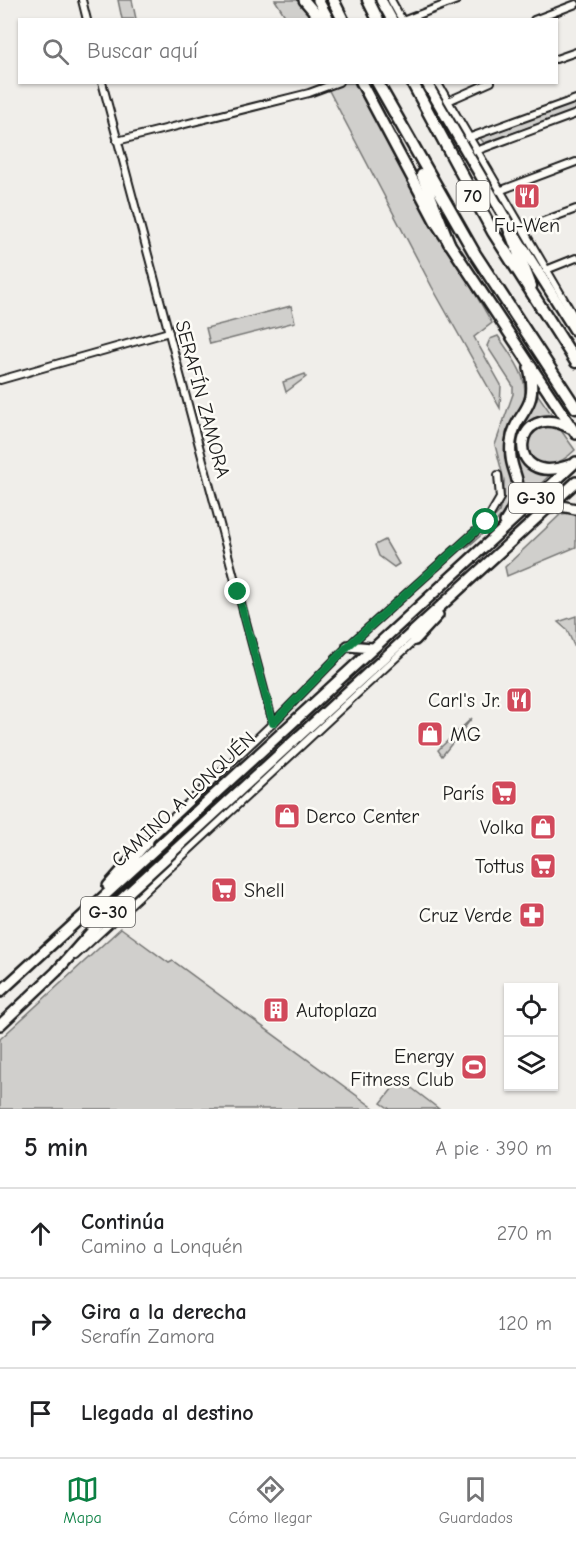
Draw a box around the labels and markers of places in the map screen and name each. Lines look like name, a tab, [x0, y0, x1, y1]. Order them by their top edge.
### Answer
restaurant icon: Fu-Wen	[512, 181, 542, 211]
place label: Fu-Wen	[494, 214, 560, 237]
restaurant icon: Carl's Jr.	[504, 685, 534, 715]
place label: Carl's Jr.	[428, 689, 500, 712]
shop icon: MG	[415, 719, 445, 749]
place label: MG	[450, 723, 481, 746]
supermarket icon: París	[489, 778, 519, 808]
place label: París	[443, 782, 484, 805]
shop icon: Derco Center	[272, 801, 302, 831]
place label: Derco Center	[306, 805, 419, 828]
shop icon: Volka	[528, 812, 558, 842]
place label: Volka	[480, 816, 524, 839]
supermarket icon: Tottus	[528, 851, 558, 881]
place label: Tottus	[475, 855, 524, 878]
supermarket icon: Shell	[209, 875, 239, 905]
place label: Shell	[244, 879, 285, 902]
pharmacy icon: Cruz Verde	[517, 900, 547, 930]
place label: Cruz Verde	[419, 904, 512, 927]
building icon: Autoplaza	[261, 995, 291, 1025]
place label: Autoplaza	[296, 999, 377, 1022]
place label: Energy Fitness Club	[350, 1045, 454, 1091]
sports icon: Energy Fitness Club	[459, 1052, 489, 1082]

